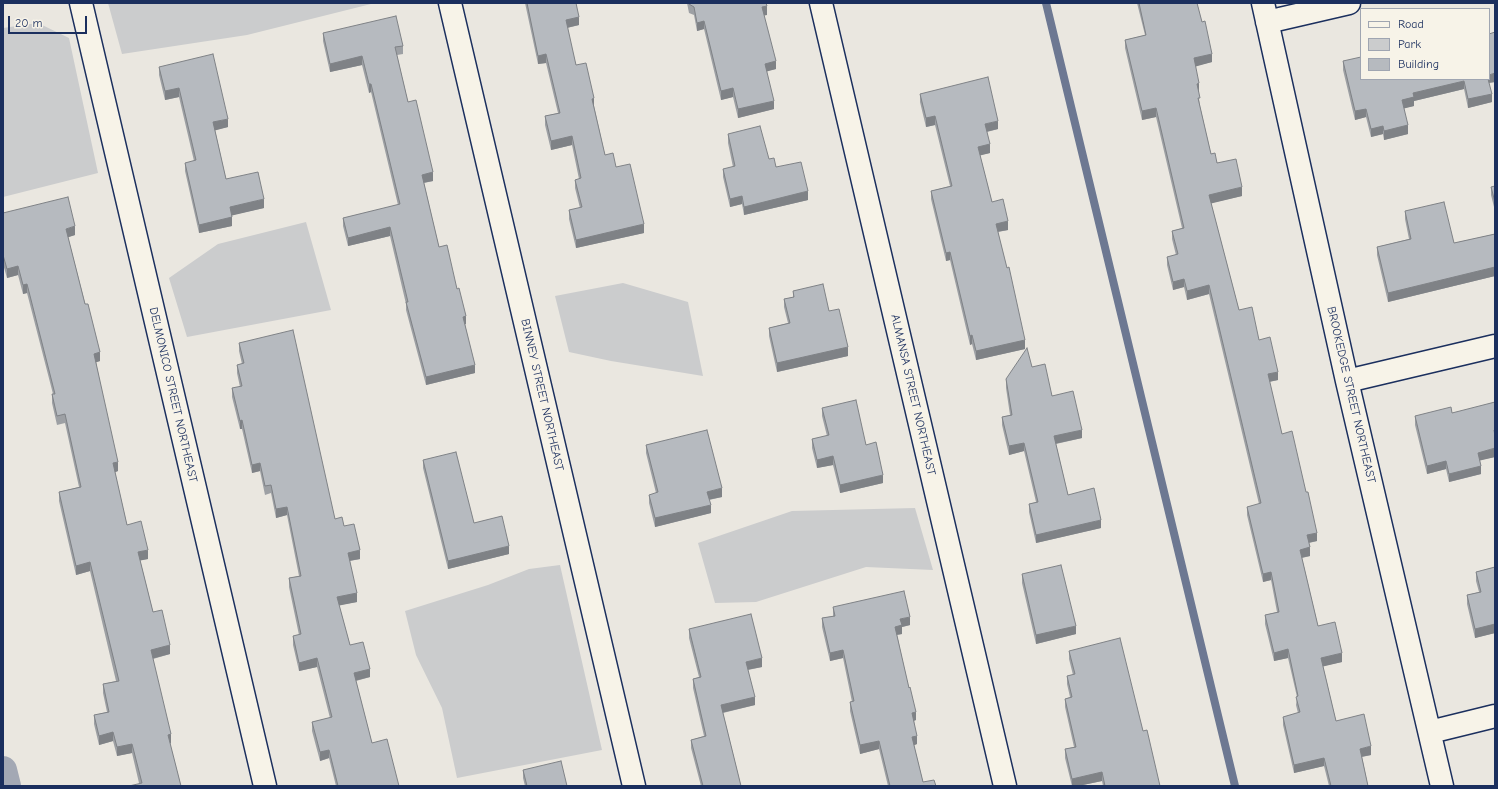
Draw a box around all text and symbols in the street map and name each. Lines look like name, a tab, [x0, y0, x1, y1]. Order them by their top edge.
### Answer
scale bar	[10, 8, 89, 34]
legend	[1360, 8, 1490, 80]
text: 20 m	[15, 16, 43, 30]
text: Road	[1398, 17, 1424, 31]
text: Park	[1398, 37, 1421, 51]
text: Building	[1398, 57, 1439, 71]
street label: BROOKEDGE STREET NORTHEAST	[1324, 305, 1378, 485]
street label: DELMONICO STREET NORTHEAST	[146, 306, 200, 484]
street label: ALMANSA STREET NORTHEAST	[887, 313, 939, 477]
street label: BINNEY STREET NORTHEAST	[517, 317, 567, 473]

